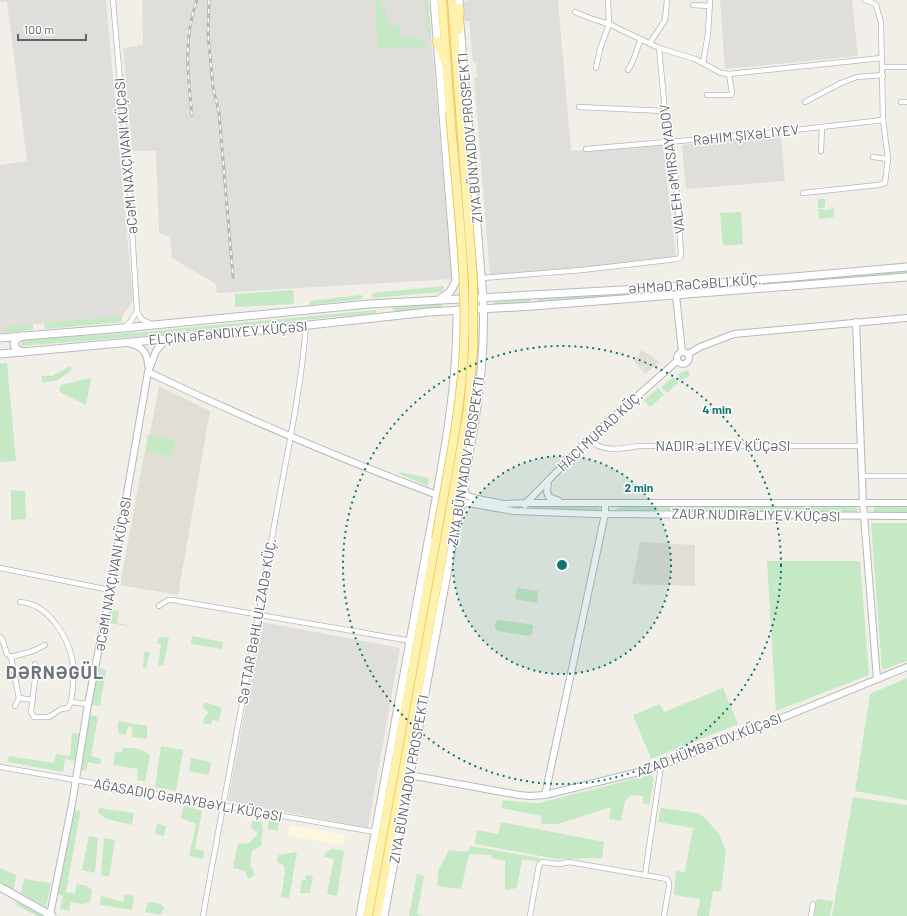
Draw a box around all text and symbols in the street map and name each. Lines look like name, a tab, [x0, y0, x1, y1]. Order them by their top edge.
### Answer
scale bar	[18, 16, 86, 42]
text: 100 m	[24, 22, 54, 36]
street label: ZIYA BÜNYADOV PROSPEKTI	[454, 52, 485, 224]
street label: ƏCƏMI NAXÇIVANI KÜÇƏSI	[110, 77, 141, 235]
street label: VALEH ƏMIRSAYADOV	[655, 103, 688, 235]
street label: RƏHIM ŞIXƏLIYEV	[692, 120, 800, 149]
street label: ƏHMƏD RƏCƏBLI KÜÇ.	[628, 270, 762, 297]
street label: ELÇIN ƏFƏNDIYEV KÜÇƏSI	[148, 317, 308, 348]
street label: ZIYA BÜNYADOV PROSPEKTI	[444, 375, 487, 547]
street label: HACI MURAD KÜÇ.	[554, 387, 646, 474]
text: 4 min	[702, 402, 732, 416]
street label: NADIR ƏLIYEV KÜÇƏSI	[656, 437, 790, 454]
text: 2 min	[625, 480, 653, 494]
street label: ƏCƏMI NAXÇIVANI KÜÇƏSI	[91, 495, 134, 653]
street label: ZAUR NUDIRƏLIYEV KÜÇƏSI	[671, 505, 841, 524]
street label: SƏTTAR BƏHLULZADƏ KÜÇ.	[234, 537, 279, 705]
centre of rings	[555, 558, 569, 572]
district label: DƏRNƏGÜL	[6, 661, 104, 683]
street label: ZIYA BÜNYADOV PROSPEKTI	[385, 693, 432, 865]
street label: AZAD HÜMBƏTOV KÜÇƏSI	[634, 709, 784, 780]
street label: AĞASADIQ GƏRAYBƏYLI KÜÇƏSI	[93, 775, 284, 824]

